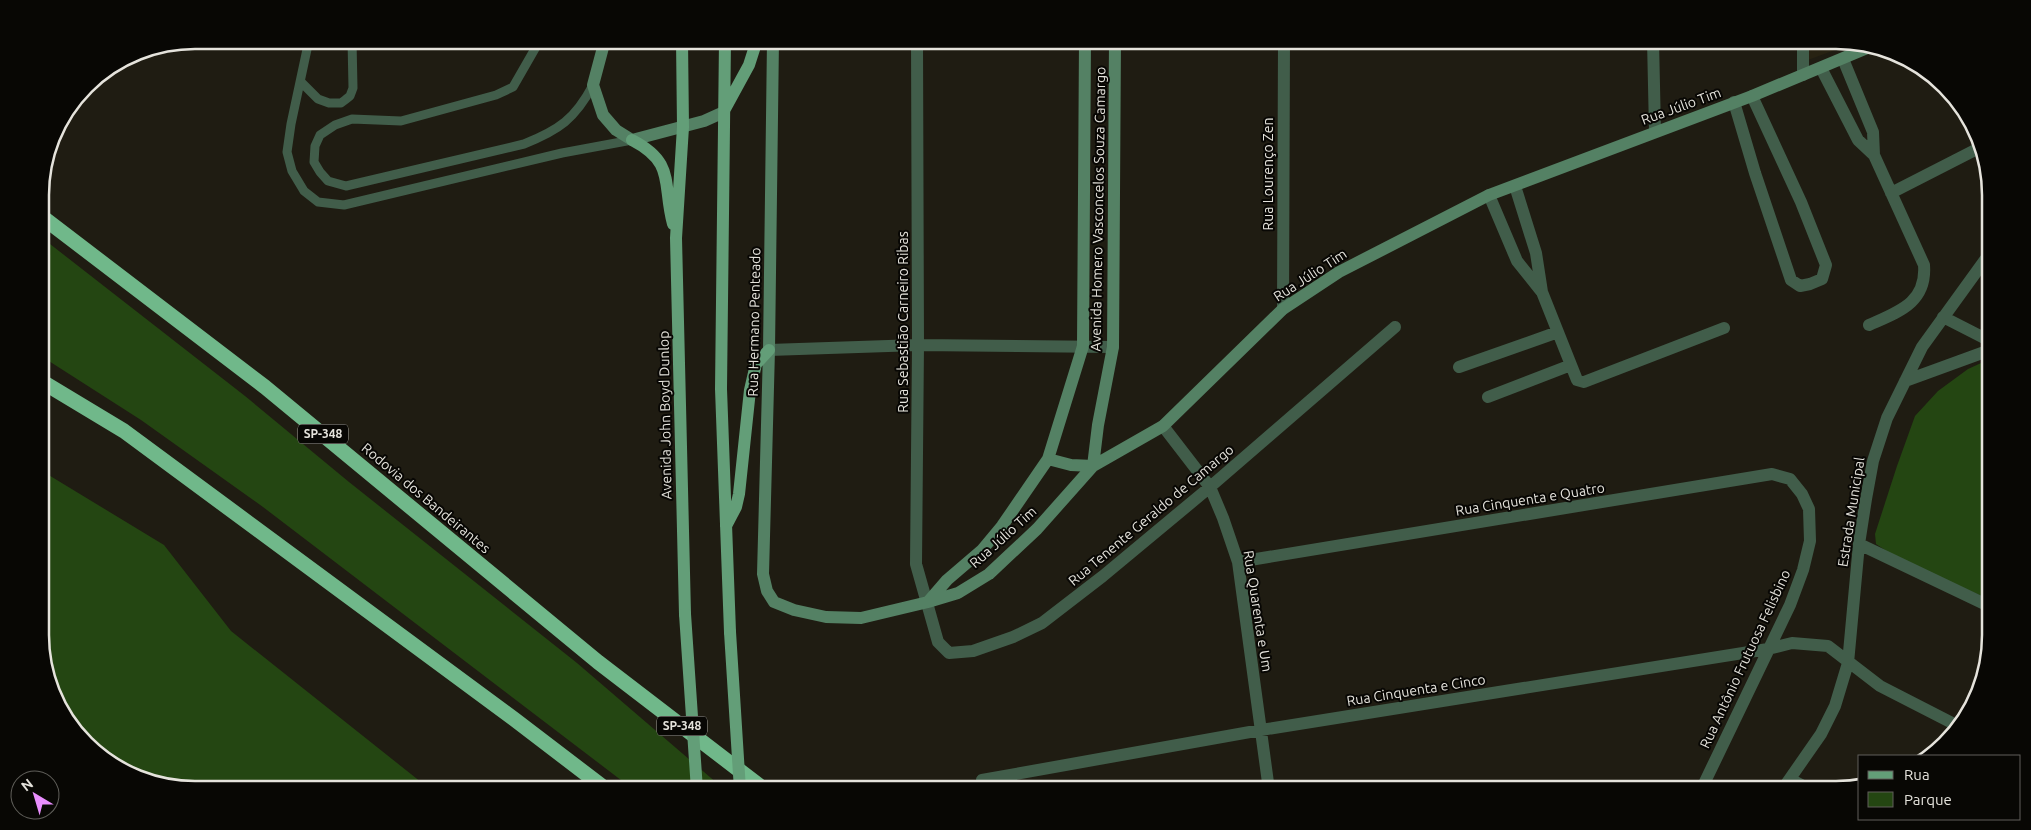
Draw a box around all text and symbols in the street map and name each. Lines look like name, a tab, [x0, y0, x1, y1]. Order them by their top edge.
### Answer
street label: Avenida Homero Vasconcelos Souza Camargo	[1088, 67, 1108, 351]
street label: Rua Júlio Tim	[1639, 84, 1723, 128]
street label: Rua Lourenço Zen	[1260, 118, 1276, 230]
street label: Rua Sebastião Carneiro Ribas	[895, 231, 911, 413]
street label: Rua Júlio Tim	[1270, 245, 1350, 305]
street label: Rua Hermano Penteado	[745, 247, 763, 397]
street label: Avenida John Boyd Dunlop	[656, 330, 674, 500]
road number: SP-348	[298, 424, 348, 444]
street label: Rodovia dos Bandeirantes	[359, 440, 493, 556]
street label: Rua Tenente Geraldo de Camargo	[1065, 441, 1237, 589]
street label: Estrada Municipal	[1834, 456, 1868, 568]
street label: Rua Cinquenta e Quatro	[1454, 479, 1606, 519]
street label: Rua Júlio Tim	[966, 503, 1040, 571]
street label: Rua Quarenta e Um	[1241, 549, 1275, 673]
street label: Rua Antônio Frutuosa Felisbino	[1696, 567, 1794, 751]
street label: Rua Cinquenta e Cinco	[1345, 671, 1487, 709]
road number: SP-348	[657, 716, 707, 736]
legend	[1858, 755, 2021, 820]
text: Rua	[1904, 766, 1930, 783]
north arrow	[10, 770, 60, 820]
text: N	[18, 775, 36, 794]
text: Parque	[1904, 791, 1952, 808]

